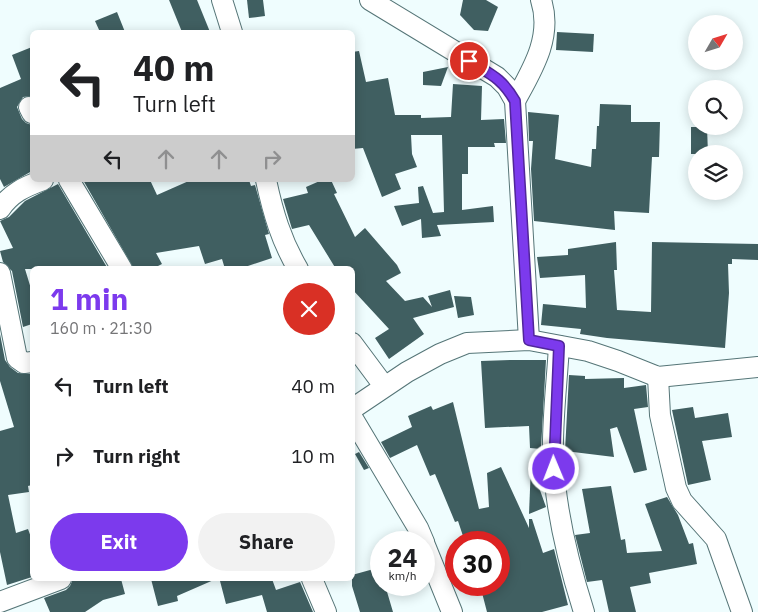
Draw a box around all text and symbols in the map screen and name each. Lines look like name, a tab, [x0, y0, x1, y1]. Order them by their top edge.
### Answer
north arrow	[688, 15, 742, 70]
map controls	[688, 15, 743, 200]
pin	[448, 40, 490, 82]
text: 40 m	[133, 45, 215, 91]
icon: arrive	[455, 47, 483, 75]
icon: left	[50, 50, 115, 115]
button: search	[688, 80, 743, 135]
text: Turn left	[133, 89, 216, 118]
icon: left	[99, 145, 127, 173]
icon: ahead	[152, 145, 180, 173]
icon: ahead	[205, 145, 233, 173]
icon: right	[258, 145, 286, 173]
button: layers	[688, 145, 743, 200]
text: 1 min	[50, 279, 128, 318]
button: close	[283, 283, 335, 335]
text: 160 m · 21:30	[50, 318, 152, 338]
icon: left	[50, 372, 78, 400]
text: Turn left	[93, 374, 169, 398]
text: 40 m	[291, 374, 335, 398]
icon: right	[50, 442, 78, 470]
position arrow	[527, 442, 579, 494]
text: Turn right	[93, 444, 180, 468]
text: 10 m	[291, 444, 335, 468]
button: Exit	[50, 513, 188, 571]
button: Share	[198, 513, 335, 571]
speed limit sign: 30	[445, 531, 510, 596]
text: 24	[387, 541, 418, 574]
text: km/h	[388, 568, 417, 583]

